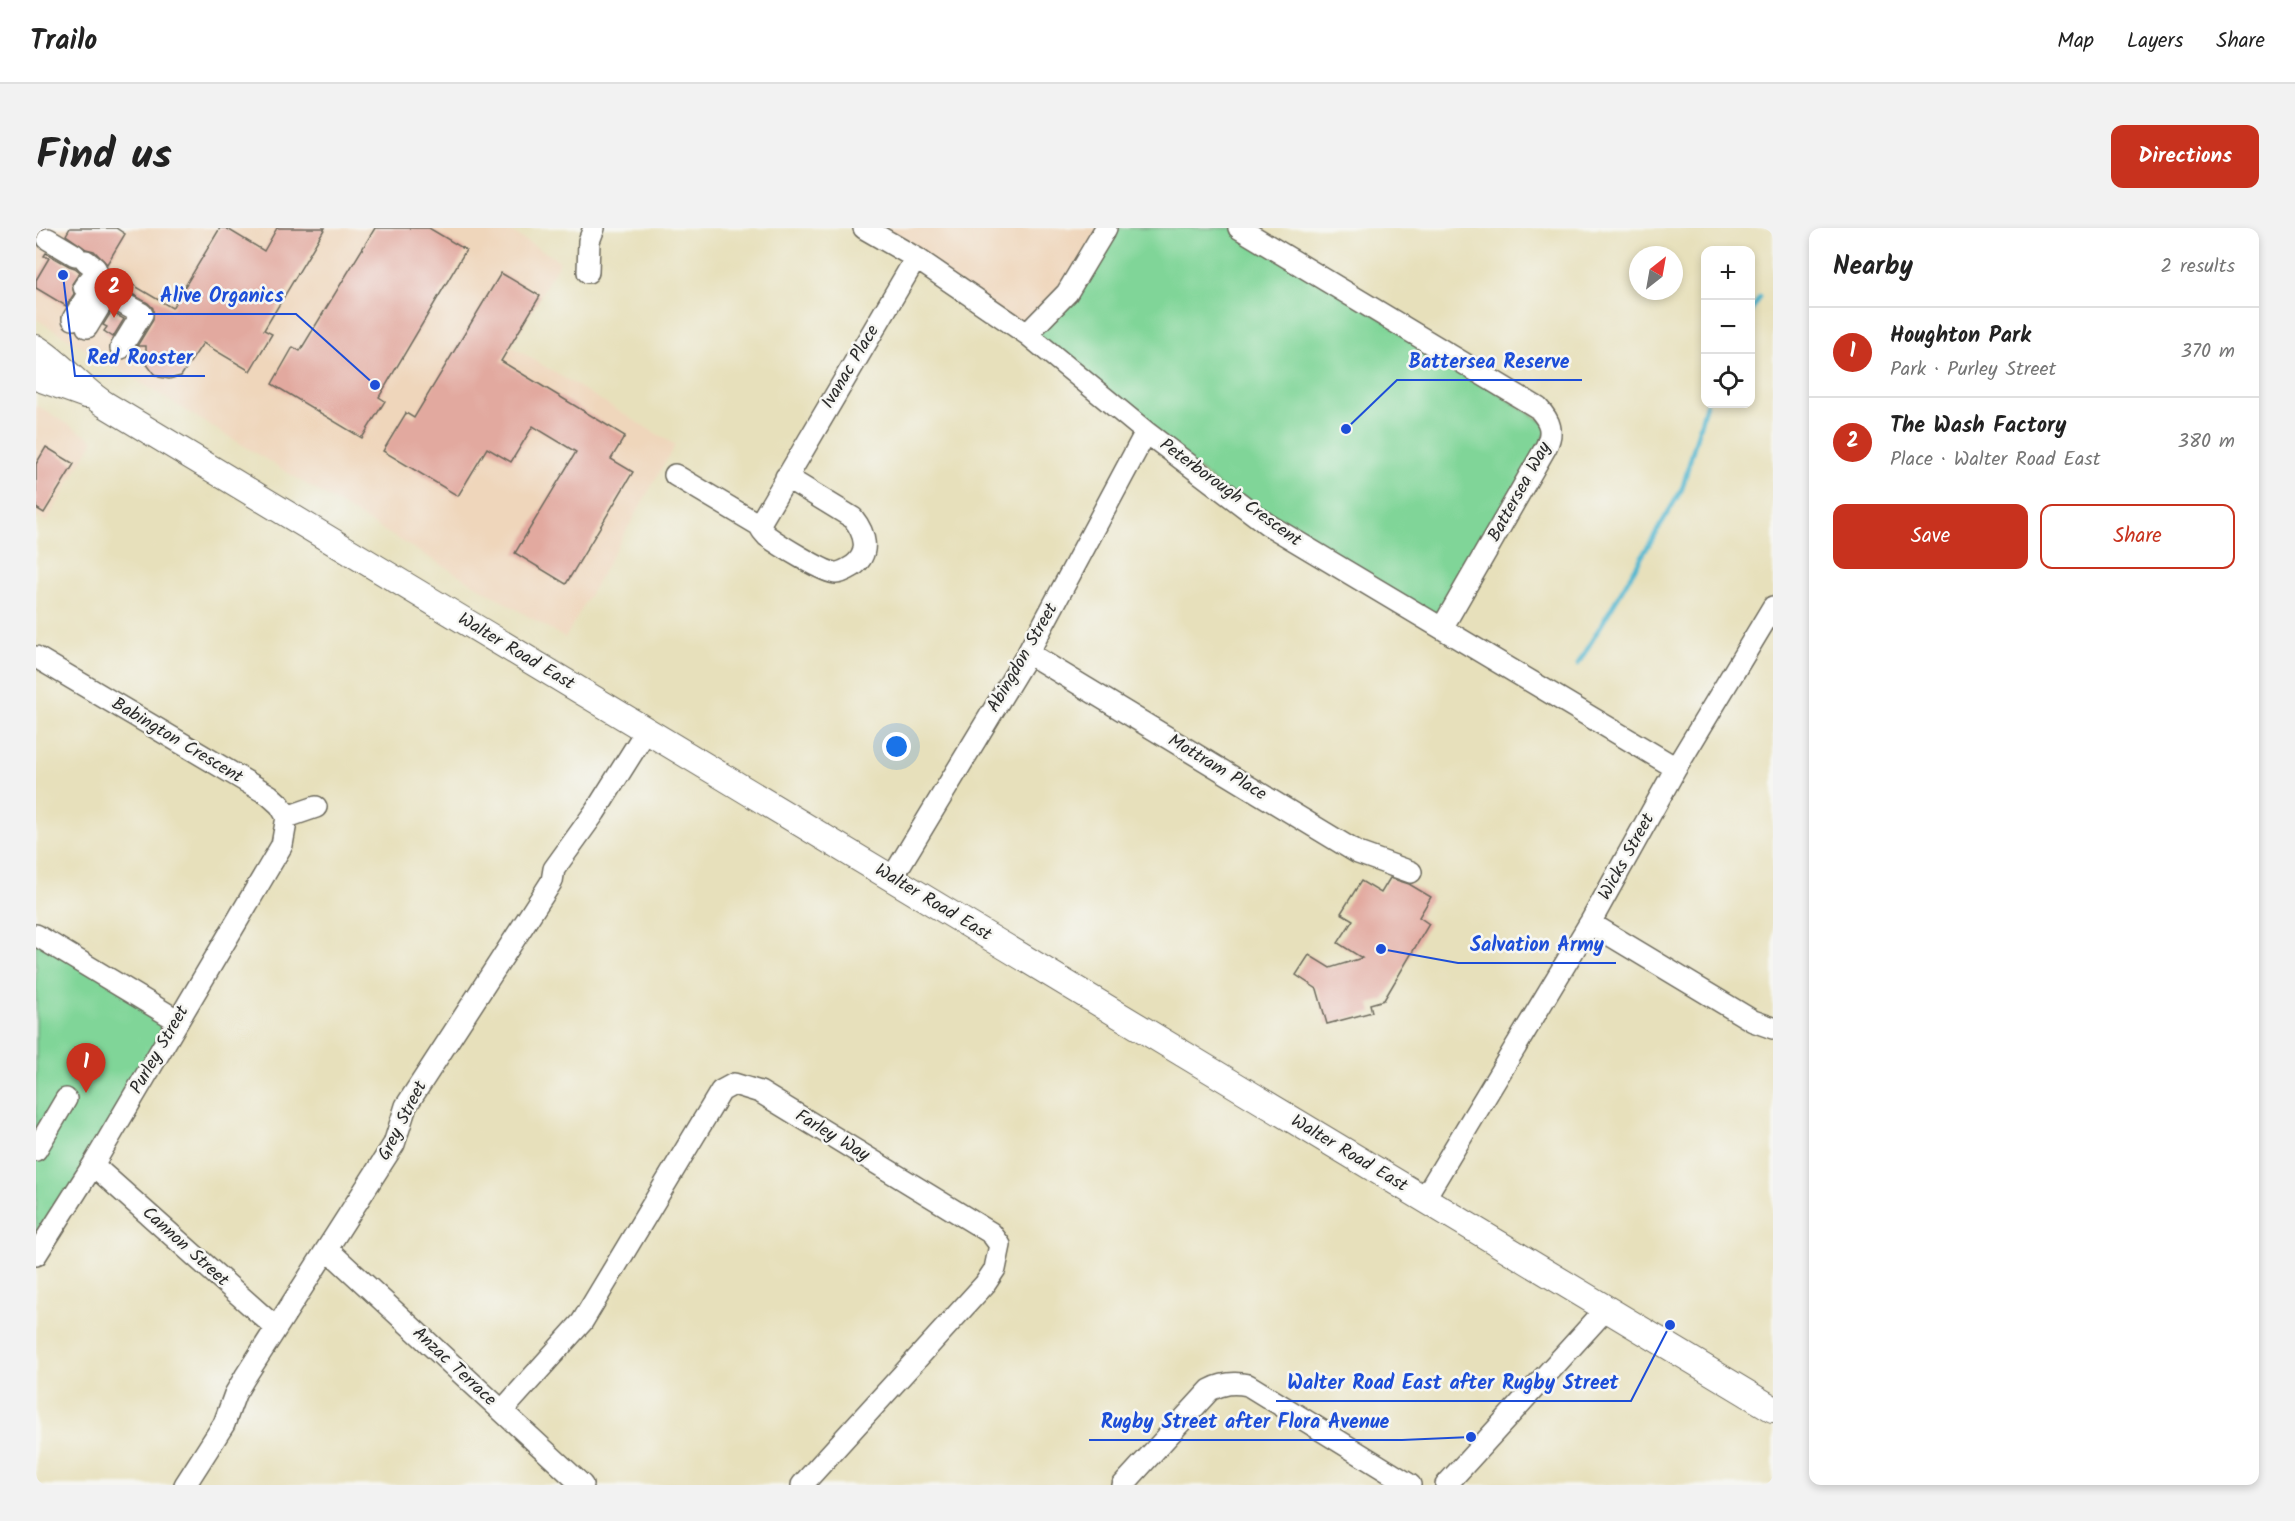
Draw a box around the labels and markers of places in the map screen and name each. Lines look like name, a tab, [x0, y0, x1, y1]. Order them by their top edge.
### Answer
pin: 2	[94, 268, 134, 318]
callout: Alive Organics	[148, 276, 296, 314]
callout: Red Rooster	[75, 338, 205, 376]
callout: Battersea Reserve	[1397, 342, 1582, 380]
callout: Salvation Army	[1458, 925, 1616, 963]
pin: 1	[67, 1044, 106, 1093]
callout: Walter Road East after Rugby Street	[1276, 1363, 1631, 1401]
callout: Rugby Street after Flora Avenue	[1089, 1402, 1402, 1440]

